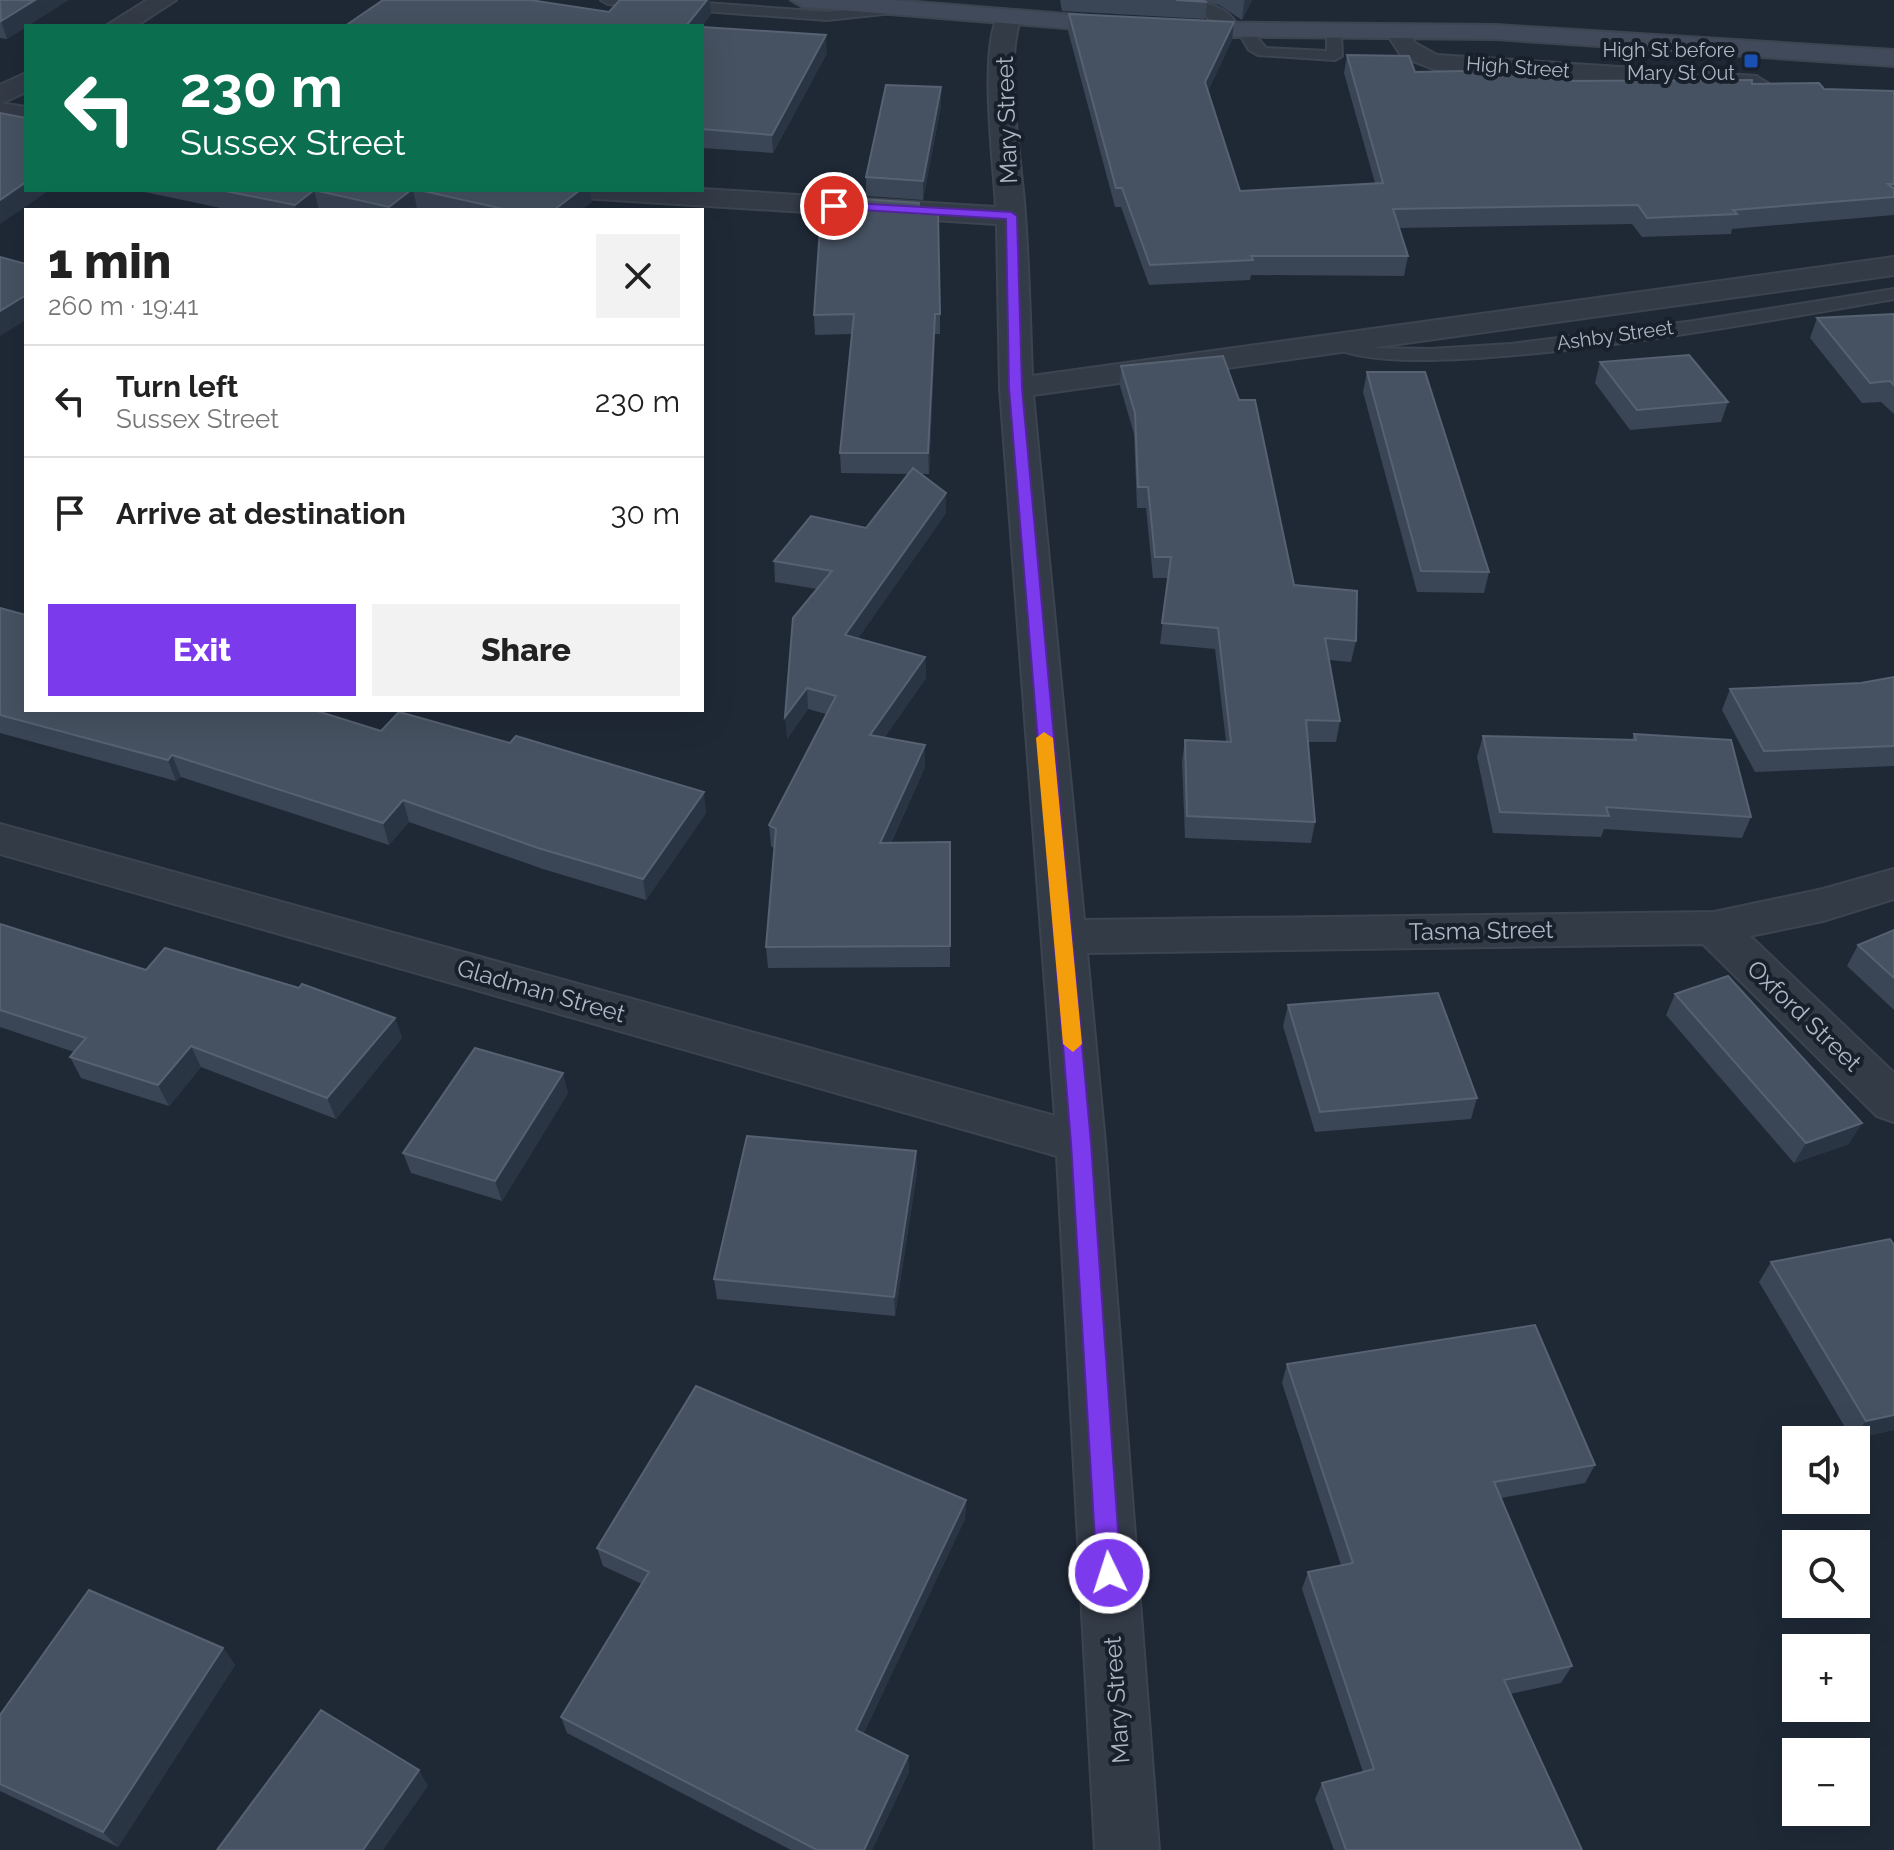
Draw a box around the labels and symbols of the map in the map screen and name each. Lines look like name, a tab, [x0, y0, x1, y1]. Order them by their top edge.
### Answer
place label: High St before Mary St Out	[1602, 38, 1735, 85]
street label: High Street	[1465, 51, 1571, 83]
marker: High St before Mary St Out	[1742, 52, 1760, 70]
street label: Mary Street	[990, 56, 1023, 184]
pin	[800, 172, 868, 240]
street label: Ashby Street	[1555, 315, 1675, 355]
street label: Tasma Street	[1408, 915, 1554, 946]
street label: Gladman Street	[454, 953, 629, 1028]
street label: Oxford Street	[1741, 954, 1867, 1077]
position arrow	[1067, 1531, 1151, 1615]
street label: Mary Street	[1098, 1635, 1135, 1765]

